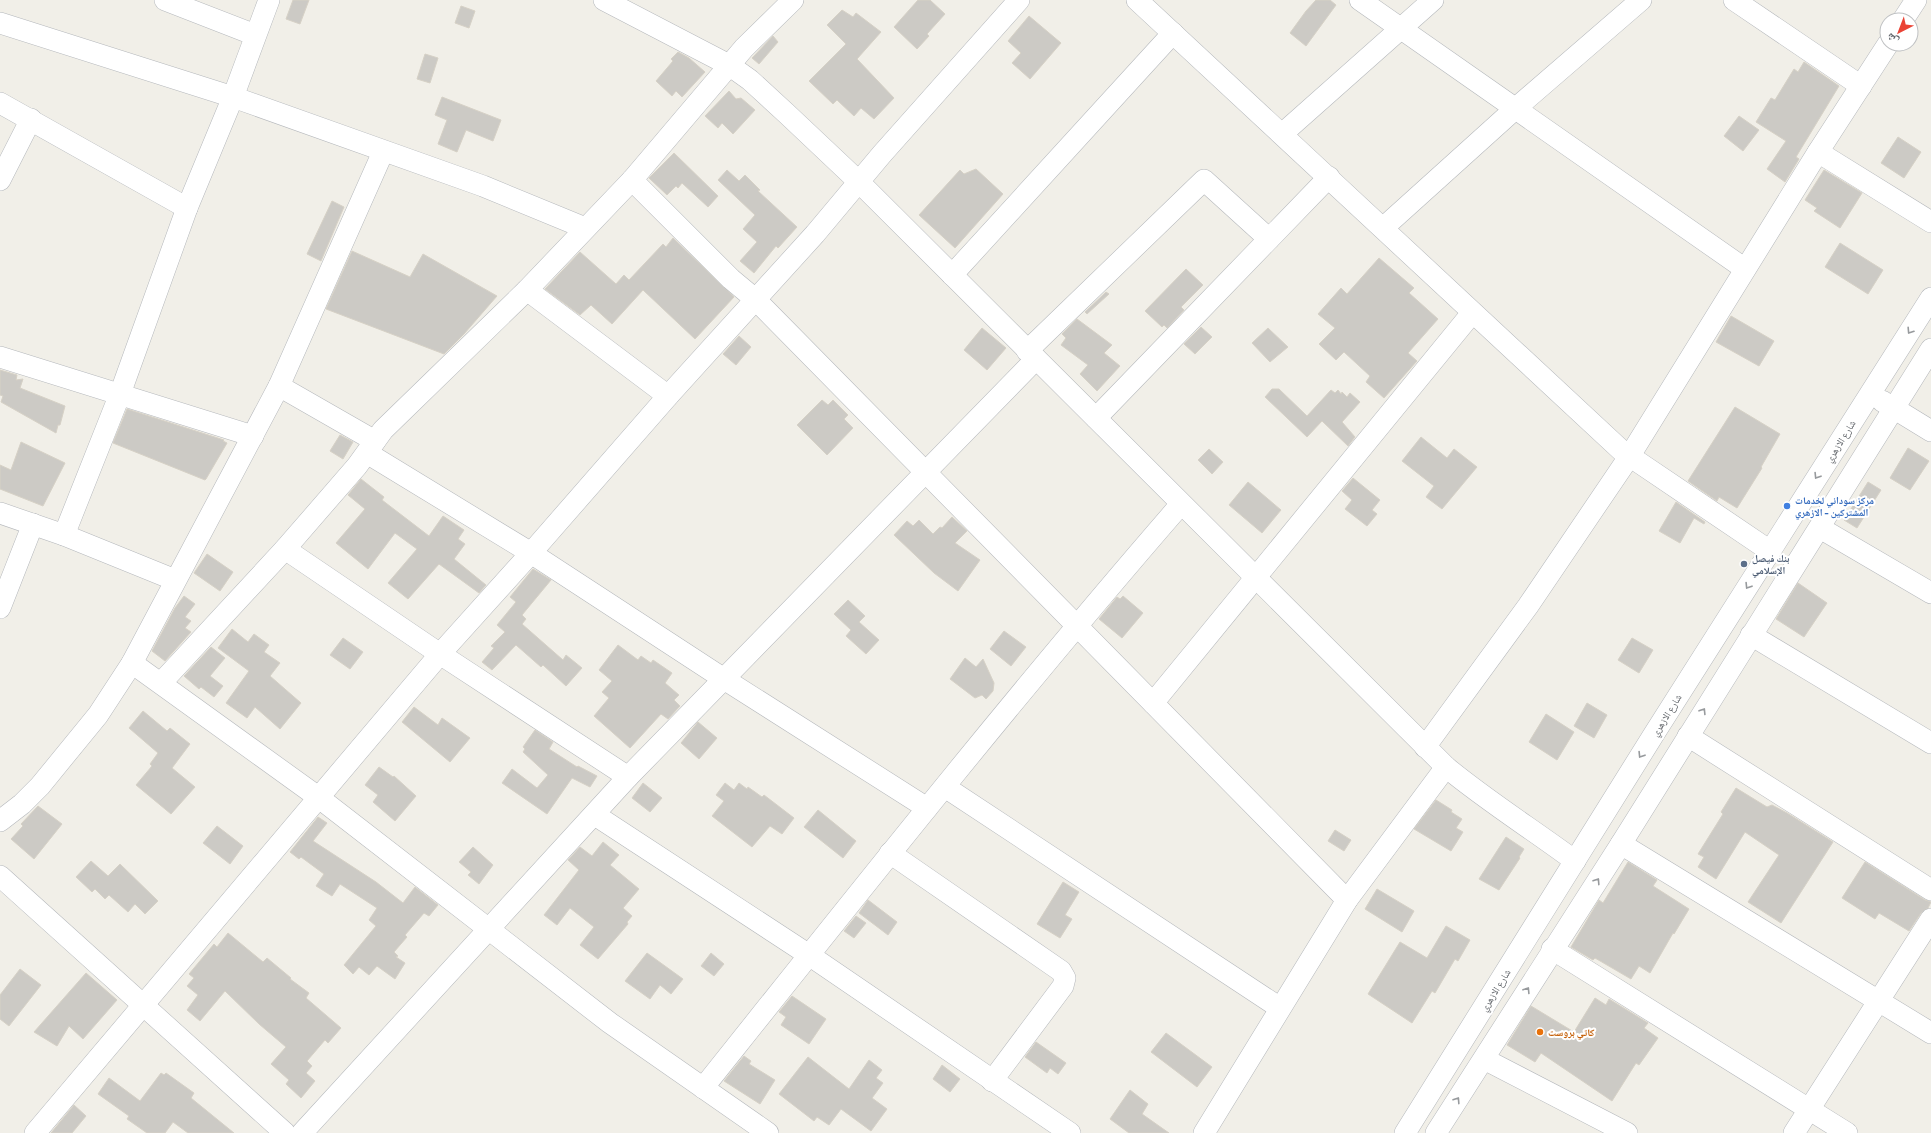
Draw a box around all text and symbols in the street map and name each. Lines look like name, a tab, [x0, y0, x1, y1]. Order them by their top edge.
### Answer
north arrow	[1879, 12, 1919, 52]
text: ش	[1883, 29, 1902, 49]
one-way arrow	[1907, 327, 1915, 334]
street label: شارع الازهري	[1822, 417, 1860, 466]
one-way arrow	[1815, 472, 1822, 479]
place label: مركز سوداني لخدمات المشتركين - الازهري	[1795, 494, 1874, 520]
marker: مركز سوداني لخدمات المشتركين - الازهري	[1782, 501, 1792, 511]
place label: بنك فيصل الإسلامي	[1752, 552, 1790, 578]
marker: بنك فيصل الإسلامي	[1739, 559, 1749, 569]
one-way arrow	[1745, 582, 1753, 589]
street label: شارع الازهري	[1648, 691, 1686, 740]
one-way arrow	[1699, 709, 1706, 716]
one-way arrow	[1638, 751, 1646, 758]
one-way arrow	[1592, 878, 1600, 885]
street label: شارع الازهري	[1477, 966, 1515, 1015]
one-way arrow	[1522, 987, 1529, 994]
place label: كاتي بروست	[1548, 1026, 1595, 1040]
marker: كاتي بروست	[1535, 1027, 1545, 1037]
one-way arrow	[1453, 1097, 1460, 1104]

